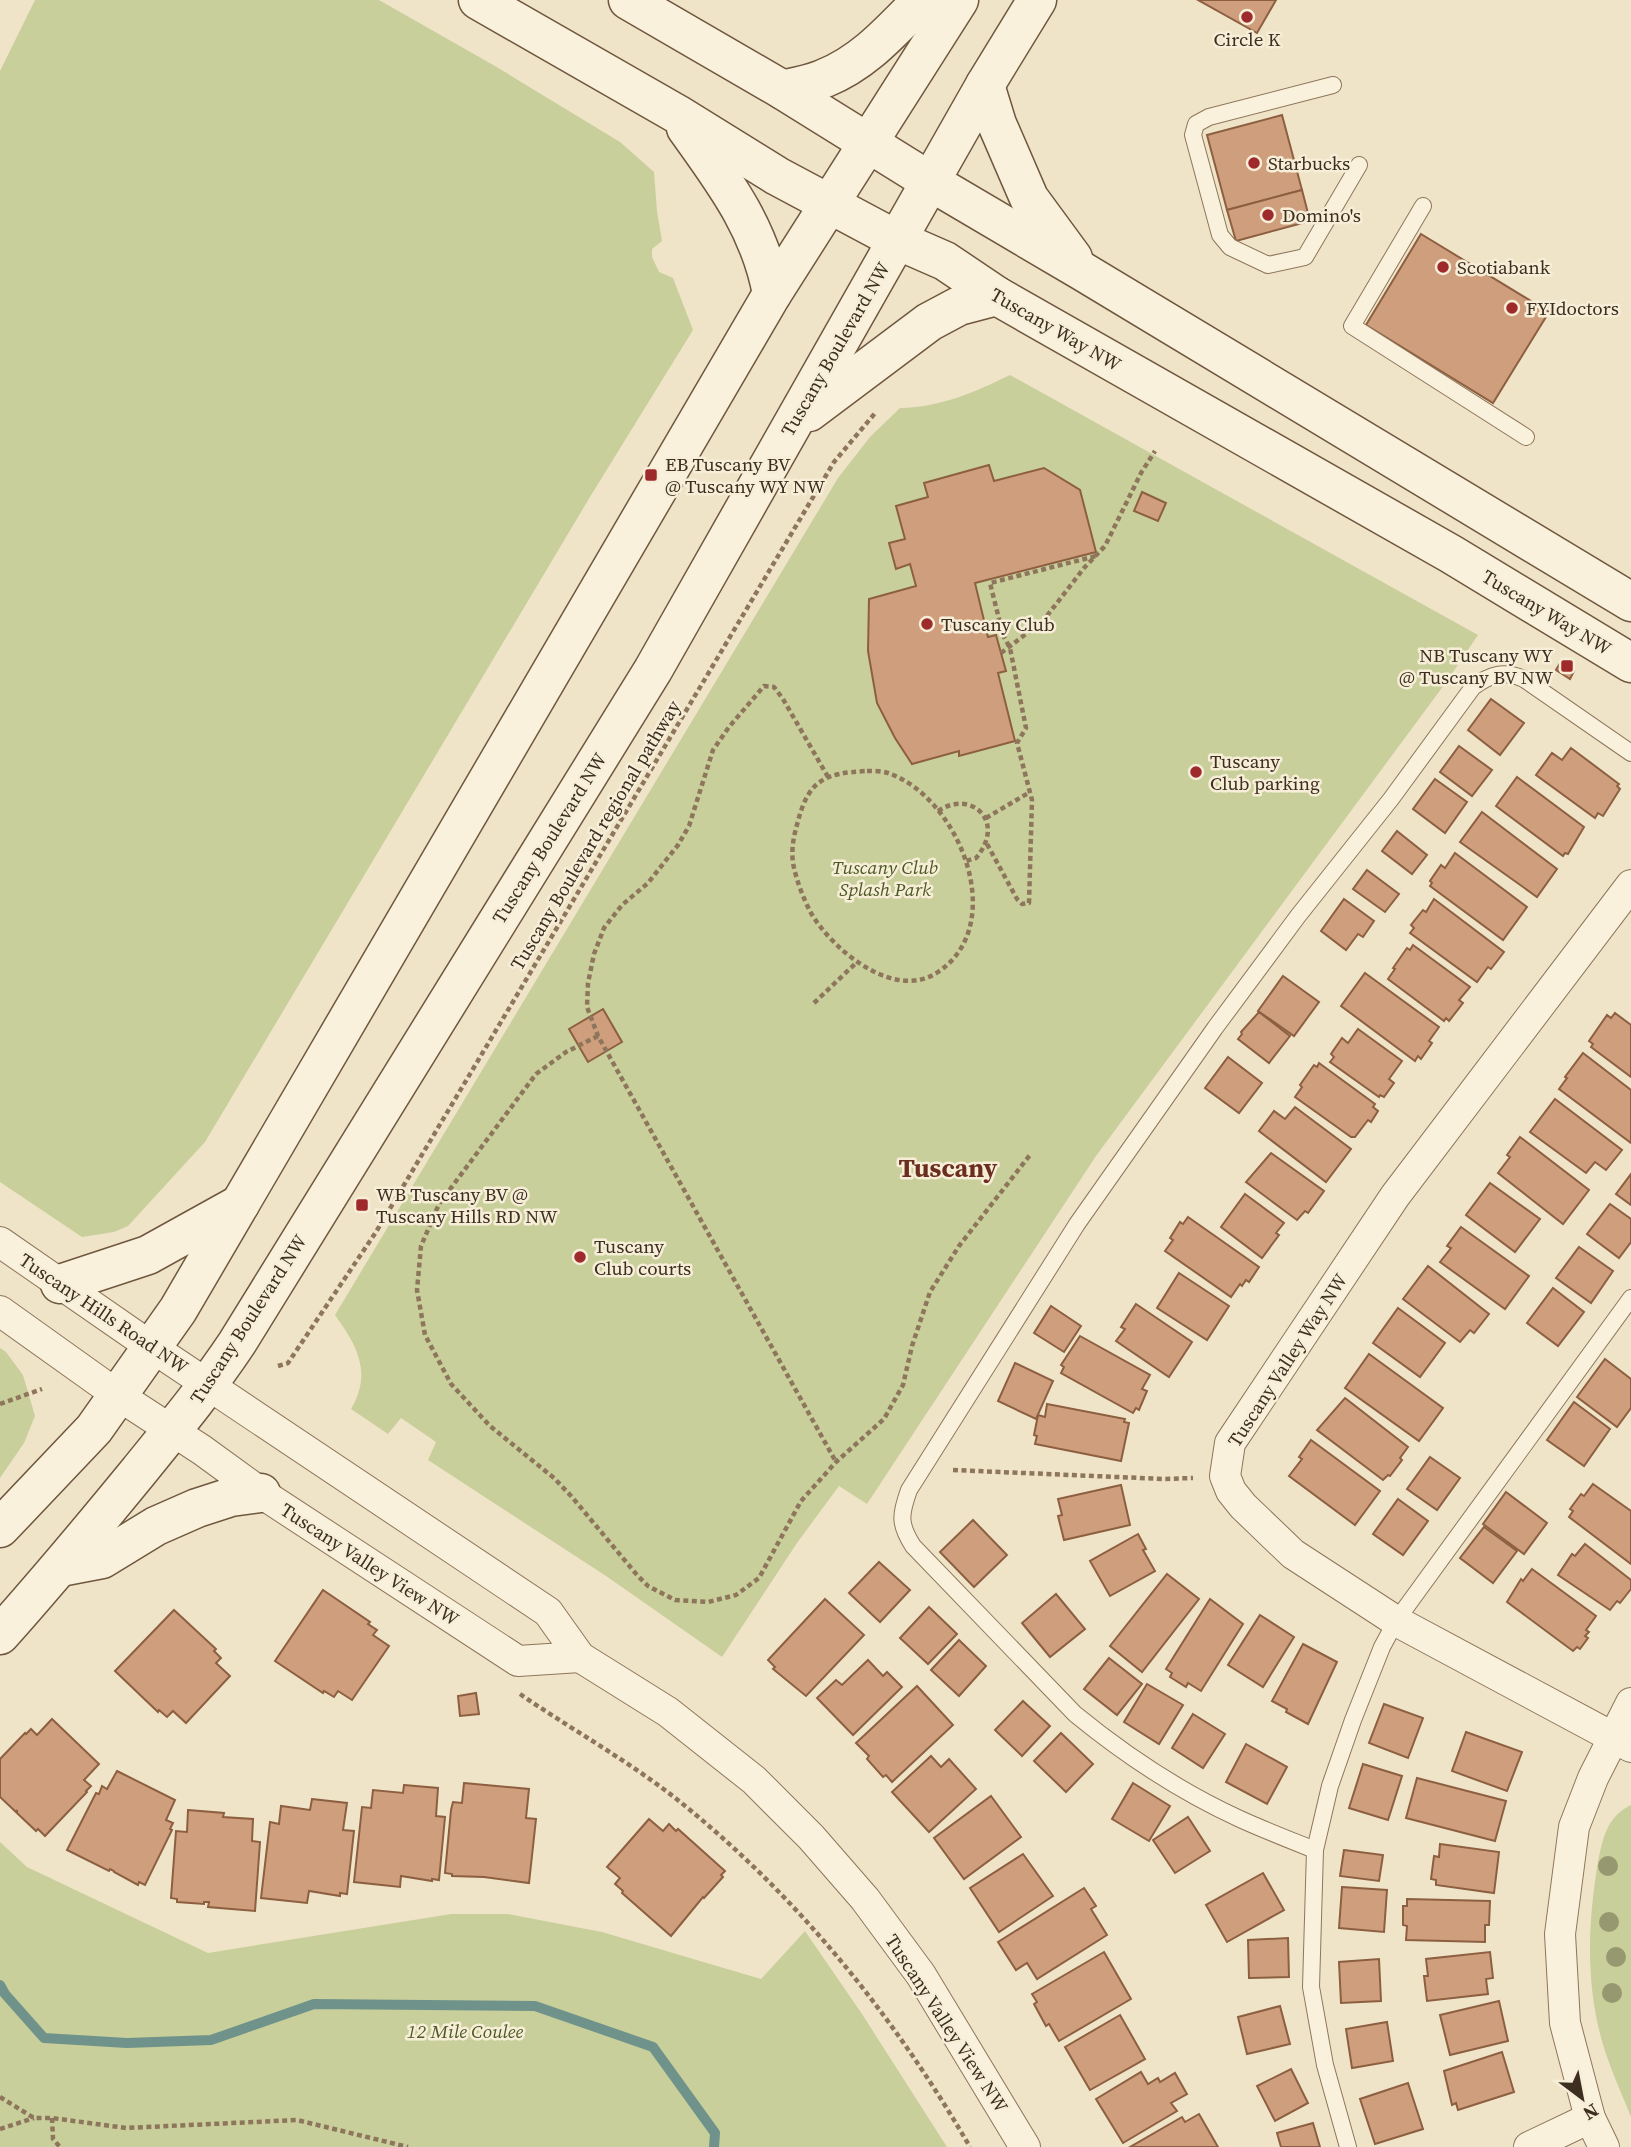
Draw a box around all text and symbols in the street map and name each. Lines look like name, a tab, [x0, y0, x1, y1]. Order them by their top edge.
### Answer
marker: Circle K	[1239, 9, 1255, 25]
place label: Circle K	[1213, 26, 1281, 52]
place label: Starbucks	[1268, 150, 1350, 176]
marker: Starbucks	[1246, 155, 1262, 171]
place label: Domino's	[1282, 202, 1361, 228]
marker: Domino's	[1260, 207, 1276, 223]
place label: Scotiabank	[1457, 254, 1551, 280]
street label: Tuscany Boulevard NW	[775, 257, 896, 441]
marker: Scotiabank	[1435, 259, 1451, 275]
street label: Tuscany Way NW	[986, 281, 1127, 377]
place label: FYIdoctors	[1526, 295, 1619, 321]
marker: FYIdoctors	[1504, 300, 1520, 316]
place label: EB Tuscany BV @ Tuscany WY NW	[665, 451, 826, 499]
marker: EB Tuscany BV @ Tuscany WY NW	[643, 467, 659, 483]
street label: Tuscany Way NW	[1477, 563, 1617, 661]
place label: Tuscany Club	[941, 611, 1055, 637]
marker: Tuscany Club	[919, 616, 935, 632]
place label: NB Tuscany WY @ Tuscany BV NW	[1399, 642, 1554, 690]
marker: NB Tuscany WY @ Tuscany BV NW	[1559, 658, 1575, 674]
street label: Tuscany Boulevard regional pathway	[504, 695, 686, 975]
street label: Tuscany Boulevard NW	[486, 747, 613, 928]
place label: Tuscany Club parking	[1210, 748, 1320, 796]
marker: Tuscany Club parking	[1188, 764, 1204, 780]
park label: Tuscany Club Splash Park	[832, 854, 939, 902]
district label: Tuscany	[899, 1150, 998, 1186]
place label: WB Tuscany BV @ Tuscany Hills RD NW	[376, 1181, 558, 1229]
marker: WB Tuscany BV @ Tuscany Hills RD NW	[354, 1197, 370, 1213]
street label: Tuscany Boulevard NW	[183, 1229, 313, 1409]
place label: Tuscany Club courts	[594, 1233, 691, 1281]
street label: Tuscany Hills Road NW	[14, 1247, 194, 1380]
marker: Tuscany Club courts	[572, 1249, 588, 1265]
street label: Tuscany Valley Way NW	[1221, 1268, 1353, 1452]
street label: Tuscany Valley View NW	[276, 1497, 465, 1632]
street label: Tuscany Valley View NW	[880, 1929, 1015, 2118]
park label: 12 Mile Coulee	[407, 2018, 523, 2044]
north arrow	[1547, 2063, 1617, 2133]
text: N	[1578, 2098, 1604, 2127]

